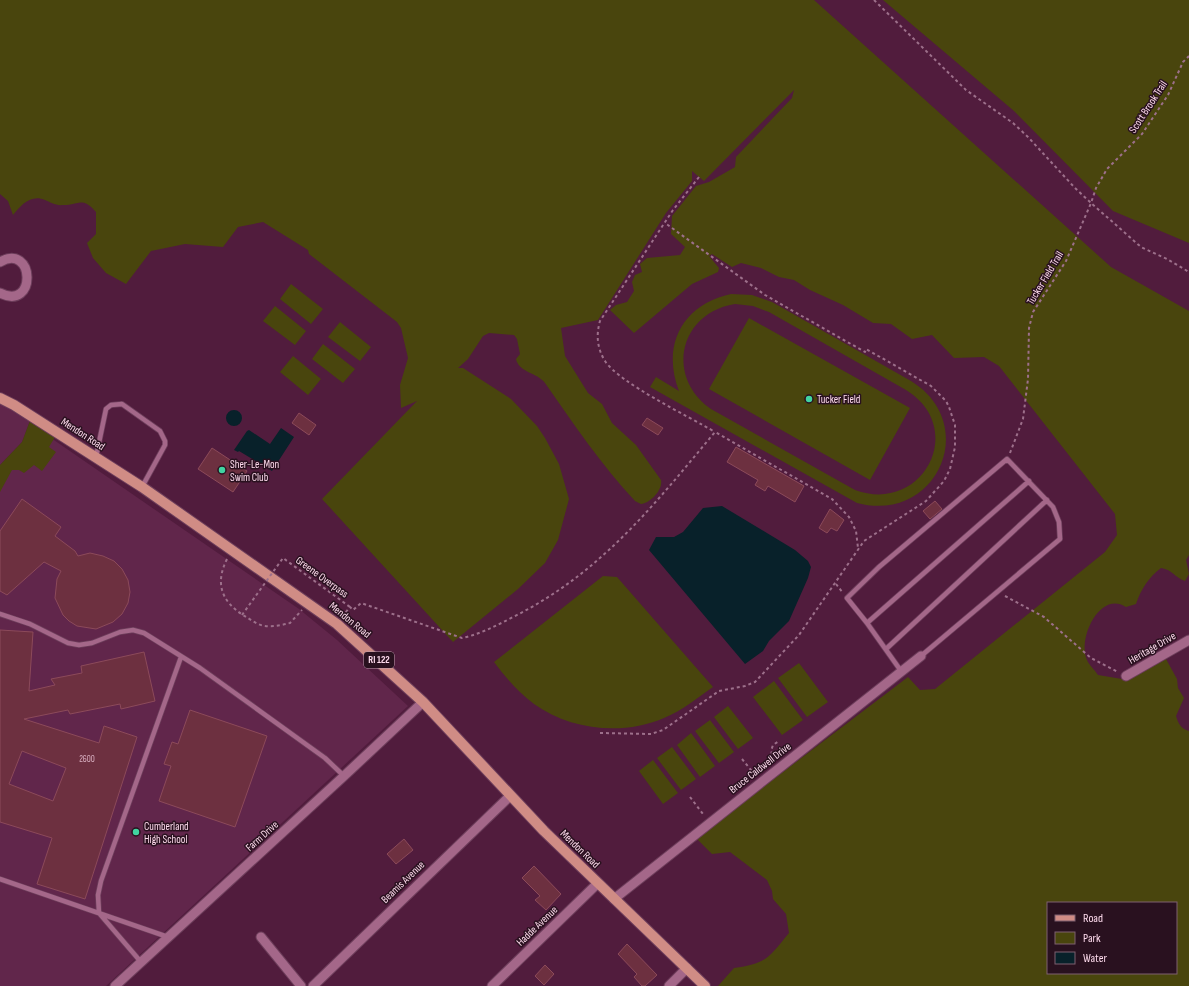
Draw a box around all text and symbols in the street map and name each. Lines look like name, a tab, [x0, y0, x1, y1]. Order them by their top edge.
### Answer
street label: Scott Brook Trail	[1126, 78, 1170, 136]
street label: Tucker Field Trail	[1024, 249, 1066, 307]
place label: Tucker Field	[817, 393, 861, 406]
marker: Tucker Field	[804, 394, 814, 404]
street label: Mendon Road	[59, 415, 108, 453]
place label: Sher-Le-Mon Swim Club	[230, 458, 280, 484]
marker: Sher-Le-Mon Swim Club	[217, 465, 227, 475]
street label: Greene Overpass	[293, 554, 351, 600]
street label: Mendon Road	[327, 599, 374, 641]
street label: Heritage Drive	[1126, 629, 1178, 667]
road number: RI 122	[364, 652, 394, 668]
street label: Bruce Caldwell Drive	[727, 740, 793, 796]
house number: 2600	[79, 754, 95, 765]
street label: Farm Drive	[243, 818, 281, 854]
place label: Cumberland High School	[144, 820, 189, 846]
marker: Cumberland High School	[131, 827, 141, 837]
street label: Mendon Road	[558, 827, 603, 871]
street label: Beamis Avenue	[379, 858, 427, 906]
legend	[1047, 902, 1177, 974]
street label: Hadde Avenue	[514, 903, 560, 949]
text: Road	[1083, 911, 1103, 926]
text: Park	[1083, 931, 1101, 946]
text: Water	[1083, 951, 1107, 966]

